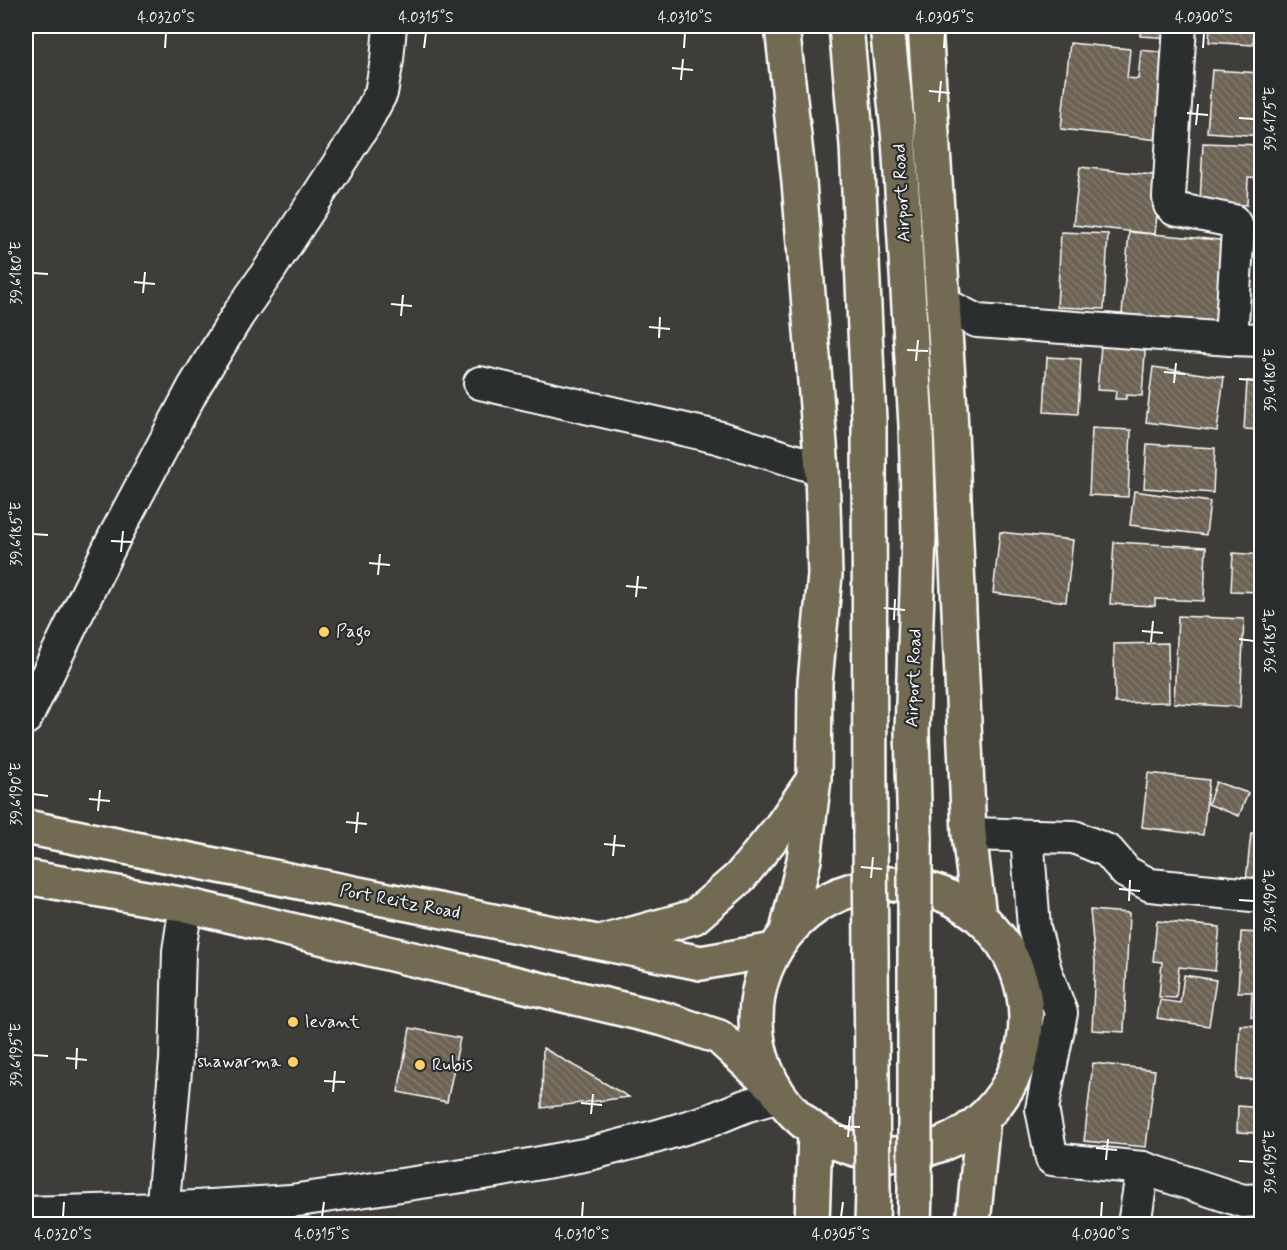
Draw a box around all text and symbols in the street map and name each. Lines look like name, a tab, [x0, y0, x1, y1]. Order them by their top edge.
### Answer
text: 4.0320°S	[137, 8, 195, 28]
text: 4.0315°S	[398, 8, 454, 28]
text: 4.0310°S	[658, 8, 712, 28]
text: 4.0305°S	[916, 8, 974, 28]
text: 4.0300°S	[1175, 8, 1233, 28]
text: 39.6175°E	[1261, 86, 1281, 151]
street label: Airport Road	[887, 143, 917, 243]
text: 39.6180°E	[7, 241, 27, 305]
text: 39.6180°E	[1261, 348, 1281, 412]
text: 39.6185°E	[7, 502, 27, 566]
text: 39.6185°E	[1261, 609, 1281, 673]
place label: Pago	[336, 620, 371, 646]
marker: Pago	[317, 625, 331, 639]
street label: Airport Road	[900, 628, 928, 728]
text: 39.6190°E	[7, 762, 27, 826]
text: 39.6190°E	[1261, 869, 1281, 933]
street label: Port Reitz Road	[338, 879, 462, 925]
place label: levant	[305, 1010, 360, 1034]
marker: levant	[286, 1015, 300, 1029]
text: 39.6195°E	[7, 1023, 27, 1087]
place label: shawarma	[198, 1050, 281, 1074]
place label: Rubis	[432, 1053, 473, 1077]
marker: shawarma	[286, 1055, 300, 1069]
marker: Rubis	[413, 1058, 427, 1072]
text: 39.6195°E	[1261, 1130, 1281, 1194]
text: 4.0320°S	[34, 1225, 92, 1245]
text: 4.0315°S	[294, 1225, 350, 1245]
text: 4.0310°S	[555, 1225, 609, 1245]
text: 4.0305°S	[812, 1225, 870, 1245]
text: 4.0300°S	[1072, 1225, 1130, 1245]

